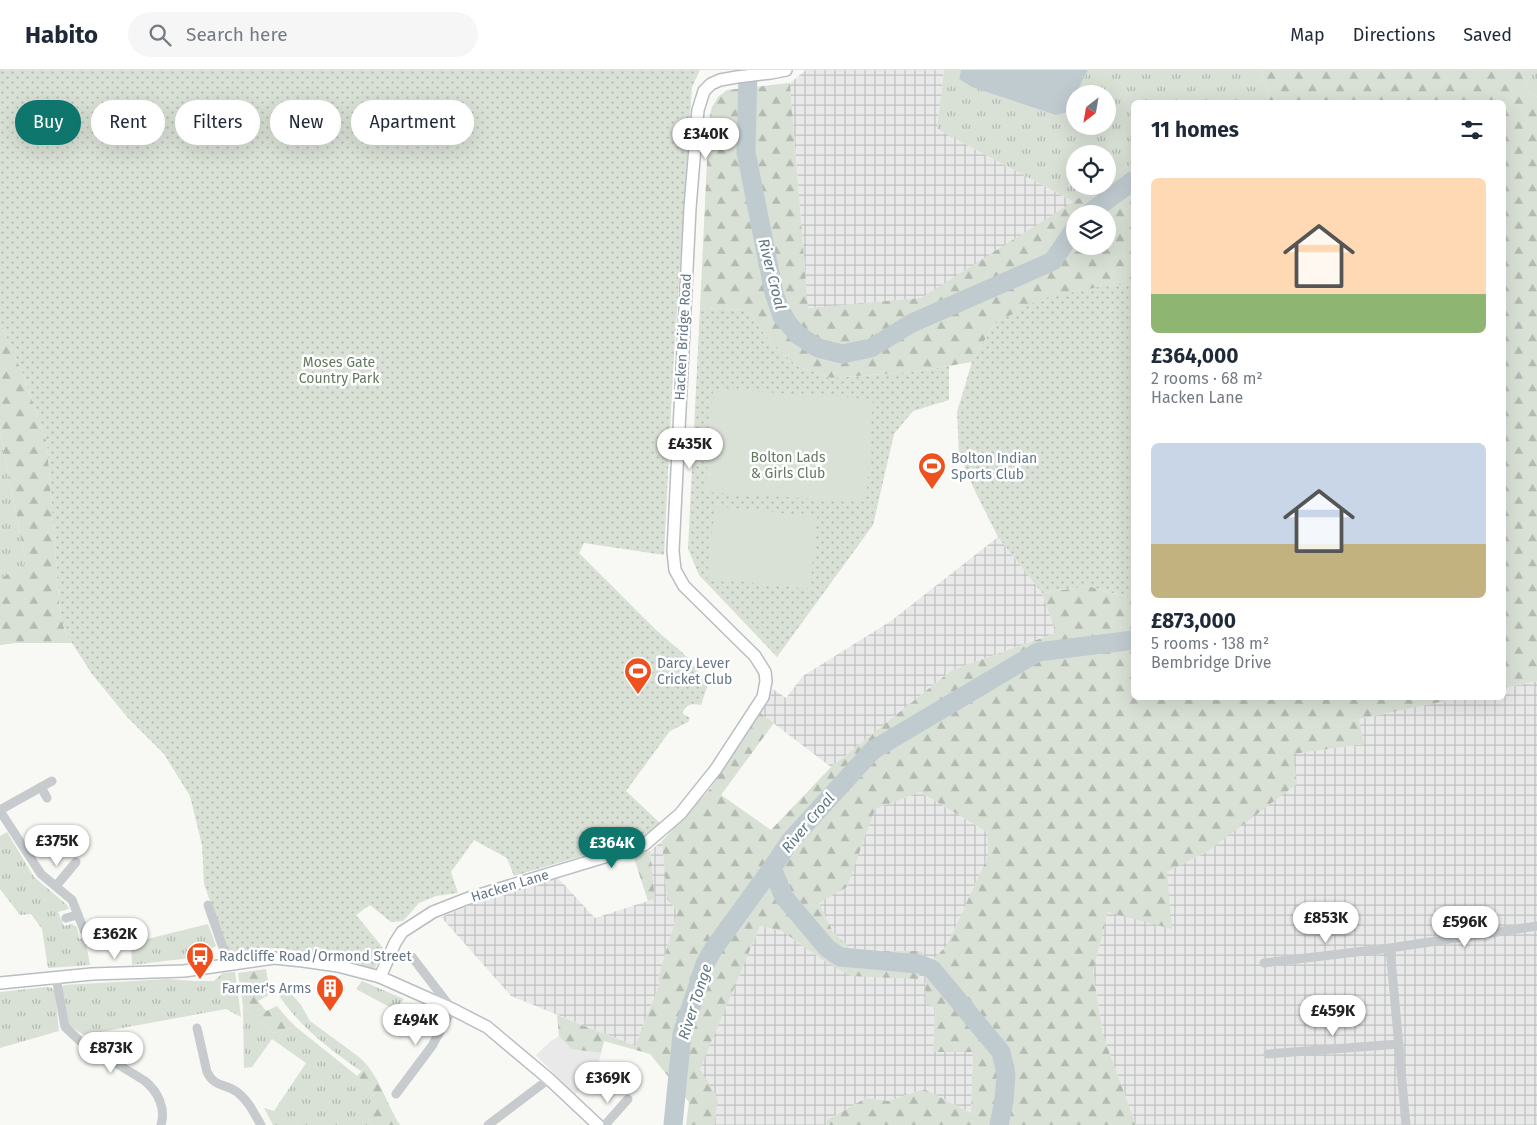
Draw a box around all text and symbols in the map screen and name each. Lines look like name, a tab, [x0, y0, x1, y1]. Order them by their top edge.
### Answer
search box	[128, 12, 478, 57]
text: Habito	[25, 21, 98, 49]
icon: search	[146, 21, 174, 49]
text: Search here	[186, 23, 288, 46]
text: Map	[1290, 24, 1325, 46]
text: Directions	[1353, 24, 1435, 46]
text: Saved	[1463, 24, 1512, 46]
north arrow	[1066, 85, 1116, 135]
map controls	[1066, 85, 1116, 255]
chip: Buy	[15, 100, 81, 145]
chip: Rent	[91, 100, 165, 145]
chip: Filters	[175, 100, 260, 145]
chip: New	[270, 100, 341, 145]
chip: Apartment	[351, 100, 474, 145]
icon: filters	[1458, 116, 1486, 144]
text: 11 homes	[1151, 117, 1239, 143]
pin: £340K	[671, 118, 741, 160]
text: £340K	[683, 124, 729, 143]
button: locate	[1066, 145, 1116, 195]
button: layers	[1066, 205, 1116, 255]
icon: home	[1274, 211, 1364, 301]
water label: River Croal	[754, 237, 790, 311]
street label: Hacken Bridge Road	[671, 273, 695, 401]
text: £364,000	[1151, 343, 1239, 369]
park label: Moses Gate Country Park	[299, 354, 380, 387]
text: 2 rooms · 68 m²	[1151, 369, 1263, 388]
text: Hacken Lane	[1151, 388, 1243, 407]
pin: £435K	[655, 428, 725, 470]
text: £435K	[668, 434, 712, 453]
park label: Bolton Lads & Girls Club	[750, 449, 826, 482]
place label: Bolton Indian Sports Club	[951, 450, 1037, 483]
sports icon: Bolton Indian Sports Club	[917, 451, 947, 490]
icon: home	[1274, 476, 1364, 566]
text: £873,000	[1151, 608, 1236, 634]
text: 5 rooms · 138 m²	[1151, 634, 1269, 653]
text: Bembridge Drive	[1151, 653, 1271, 672]
place label: Darcy Lever Cricket Club	[657, 655, 732, 688]
sports icon: Darcy Lever Cricket Club	[623, 656, 653, 695]
water label: River Croal	[778, 789, 838, 857]
pin: £375K	[22, 824, 92, 867]
pin: £364K	[577, 826, 647, 869]
text: £375K	[36, 831, 78, 850]
text: £364K	[589, 833, 635, 852]
street label: Hacken Lane	[469, 866, 551, 906]
pin: £853K	[1291, 902, 1361, 944]
pin: £596K	[1430, 906, 1500, 948]
text: £853K	[1304, 908, 1348, 927]
text: £596K	[1443, 912, 1487, 931]
pin: £362K	[80, 918, 150, 960]
text: £362K	[93, 924, 137, 943]
bus stop icon: Radcliffe Road/Ormond Street	[185, 941, 215, 980]
place label: Radcliffe Road/Ormond Street	[219, 948, 412, 965]
water label: River Tonge	[674, 962, 716, 1042]
building icon: Farmer's Arms	[315, 973, 345, 1012]
place label: Farmer's Arms	[222, 980, 311, 997]
pin: £459K	[1298, 994, 1368, 1037]
text: £459K	[1311, 1001, 1355, 1020]
pin: £494K	[381, 1004, 451, 1046]
text: £494K	[394, 1010, 438, 1029]
pin: £873K	[76, 1032, 146, 1074]
text: £873K	[89, 1038, 133, 1057]
pin: £369K	[573, 1062, 643, 1104]
text: £369K	[586, 1068, 630, 1087]

